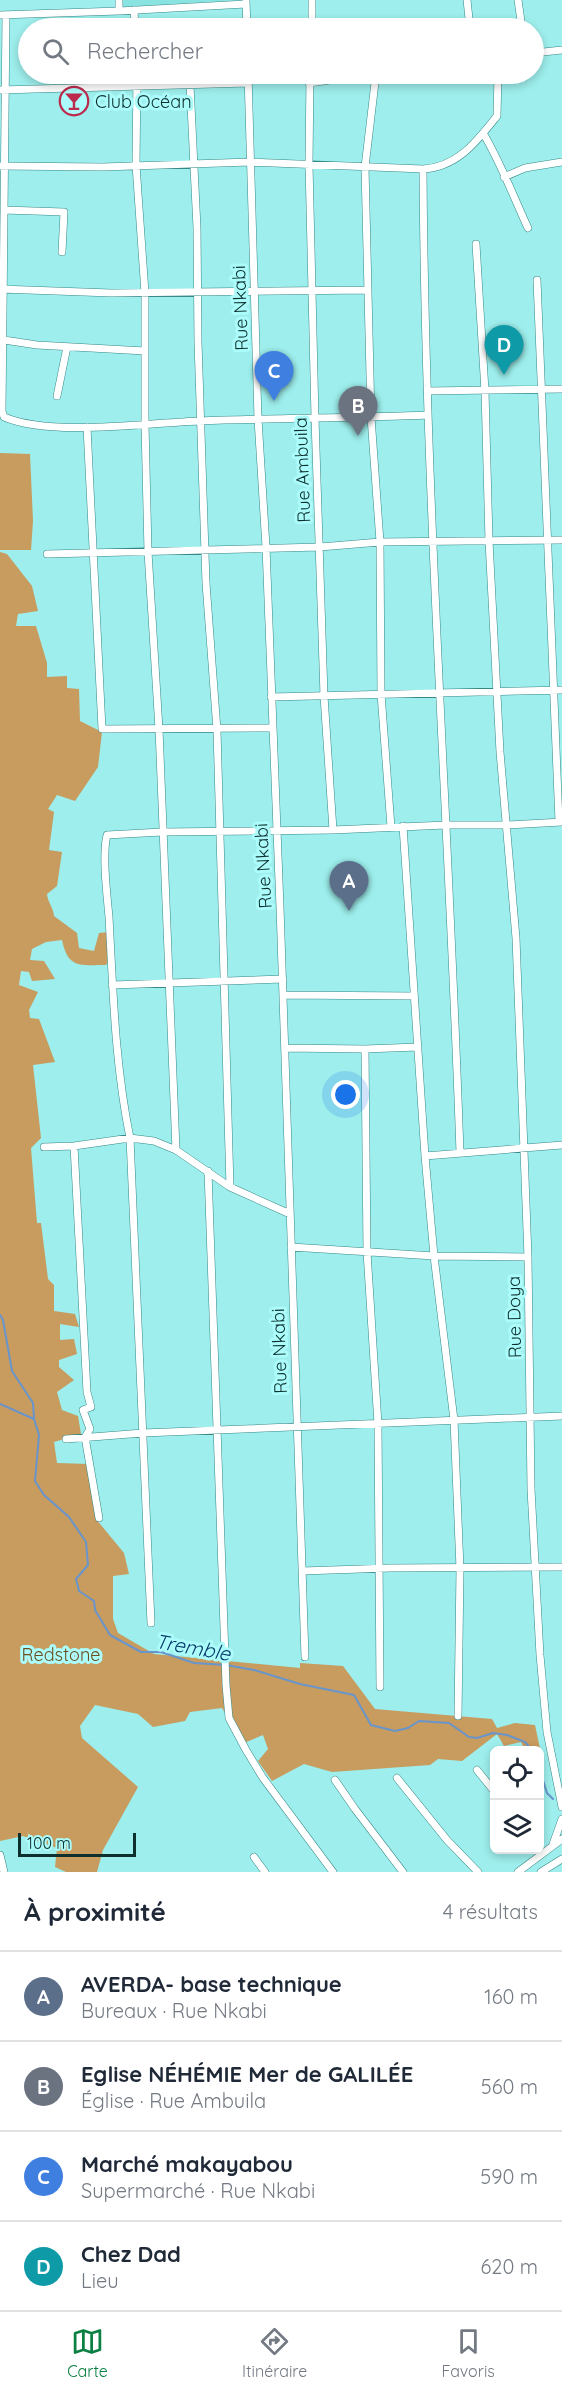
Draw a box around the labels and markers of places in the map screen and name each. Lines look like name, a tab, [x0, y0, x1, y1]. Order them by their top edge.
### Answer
bar icon: Club Océan	[58, 85, 90, 117]
place label: Club Océan	[95, 90, 192, 113]
pin: D	[484, 326, 524, 375]
pin: C	[254, 352, 294, 401]
pin: B	[338, 386, 378, 436]
pin: A	[330, 862, 368, 911]

